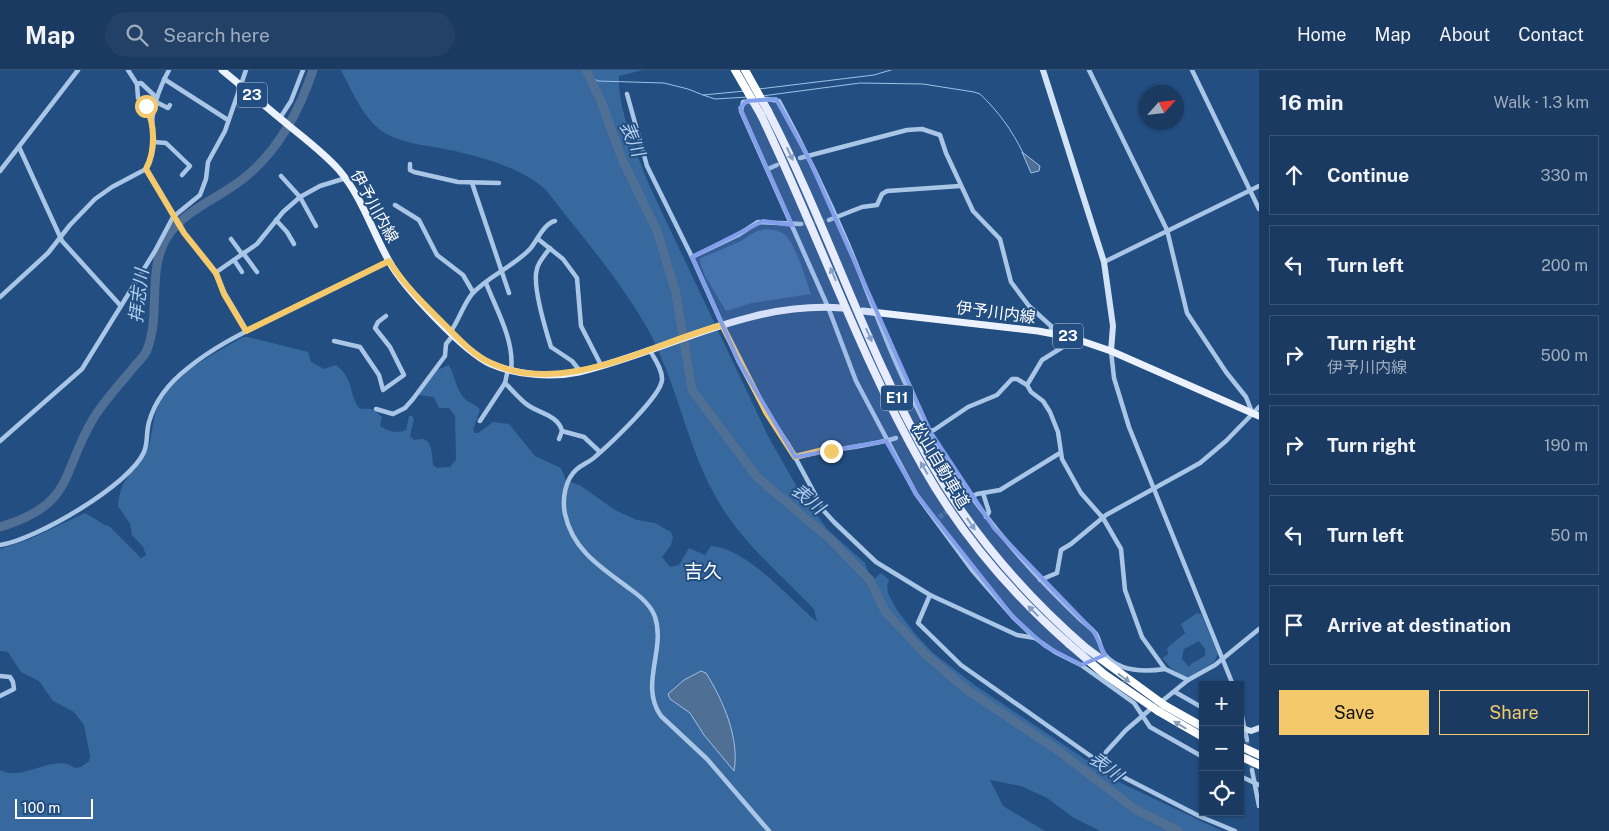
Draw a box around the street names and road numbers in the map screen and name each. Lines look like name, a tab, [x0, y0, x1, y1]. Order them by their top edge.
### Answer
road number: 23	[237, 82, 267, 108]
street label: 伊予川内線	[347, 167, 402, 246]
street label: 伊予川内線	[955, 298, 1037, 327]
road number: 23	[1053, 324, 1083, 348]
road number: E11	[881, 386, 913, 410]
street label: 松山自動車道	[908, 419, 973, 511]

